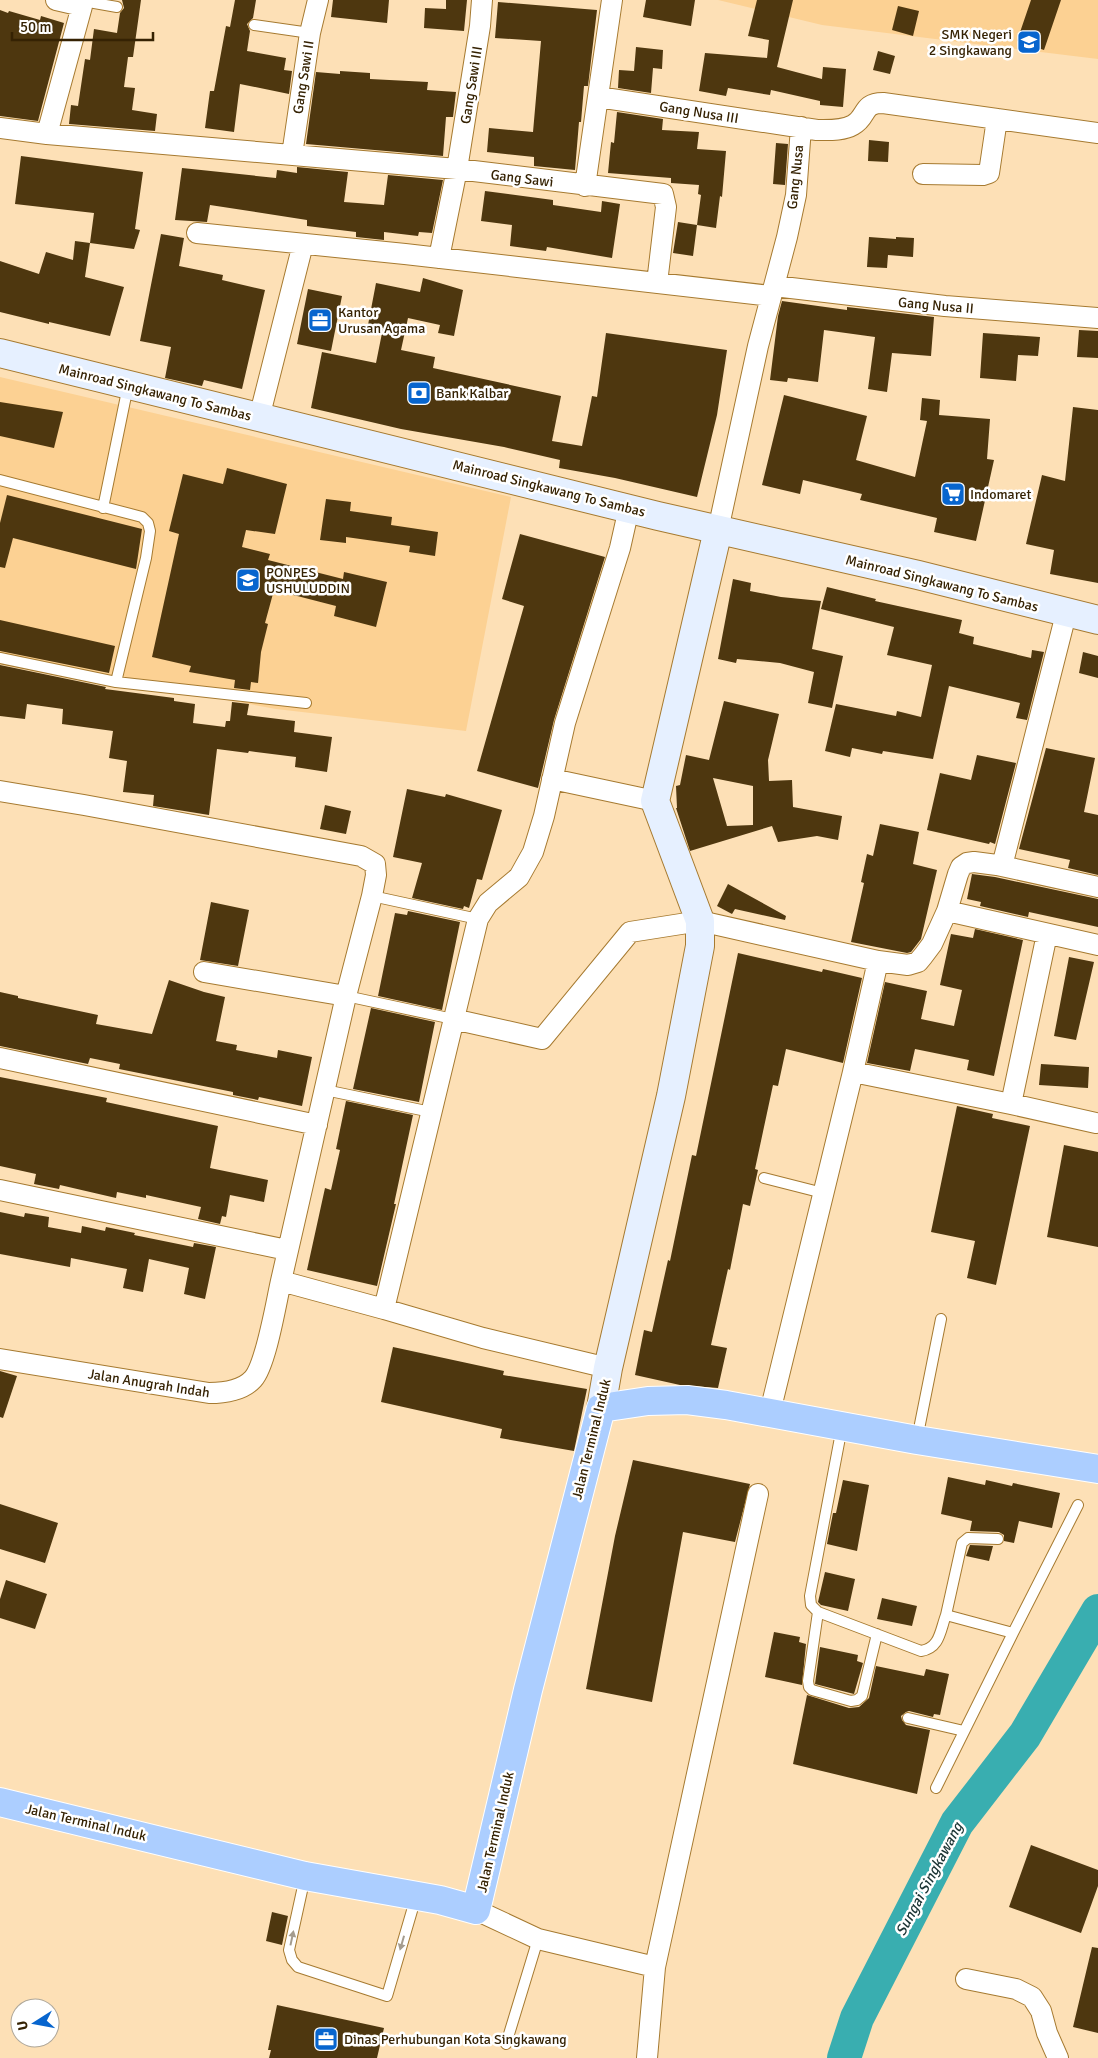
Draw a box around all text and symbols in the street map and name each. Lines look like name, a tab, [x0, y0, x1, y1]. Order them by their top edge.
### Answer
scale bar	[12, 10, 154, 42]
text: 50 m	[20, 18, 51, 36]
place label: SMK Negeri 2 Singkawang	[929, 26, 1012, 59]
school or university icon: SMK Negeri 2 Singkawang	[1016, 29, 1042, 55]
street label: Gang Sawi II	[289, 39, 318, 115]
street label: Gang Sawi III	[457, 45, 486, 125]
street label: Gang Nusa III	[658, 98, 740, 127]
street label: Gang Nusa	[784, 144, 807, 210]
street label: Gang Sawi	[490, 166, 554, 191]
street label: Gang Nusa II	[897, 294, 975, 317]
place label: Kantor Urusan Agama	[338, 304, 425, 337]
office icon: Kantor Urusan Agama	[307, 307, 333, 333]
street label: Mainroad Singkawang To Sambas	[57, 360, 253, 425]
bank icon: Bank Kalbar	[406, 380, 432, 406]
place label: Bank Kalbar	[436, 385, 509, 402]
street label: Mainroad Singkawang To Sambas	[451, 456, 647, 521]
supermarket icon: Indomaret	[940, 481, 966, 507]
place label: Indomaret	[970, 486, 1032, 503]
street label: Mainroad Singkawang To Sambas	[844, 551, 1040, 616]
place label: PONPES USHULUDDIN	[266, 564, 350, 597]
school or university icon: PONPES USHULUDDIN	[235, 567, 261, 593]
street label: Jalan Anugrah Indah	[87, 1365, 211, 1402]
street label: Jalan Terminal Induk	[568, 1377, 615, 1501]
street label: Jalan Terminal Induk	[473, 1770, 518, 1894]
street label: Jalan Terminal Induk	[24, 1800, 148, 1845]
water label: Sungai Singkawang	[892, 1818, 967, 1939]
one-way arrow	[288, 1930, 296, 1946]
one-way arrow	[398, 1936, 406, 1951]
north arrow	[10, 1998, 60, 2048]
text: U	[13, 2019, 32, 2032]
office icon: Dinas Perhubungan Kota Singkawang	[313, 2026, 339, 2052]
place label: Dinas Perhubungan Kota Singkawang	[344, 2031, 567, 2048]

